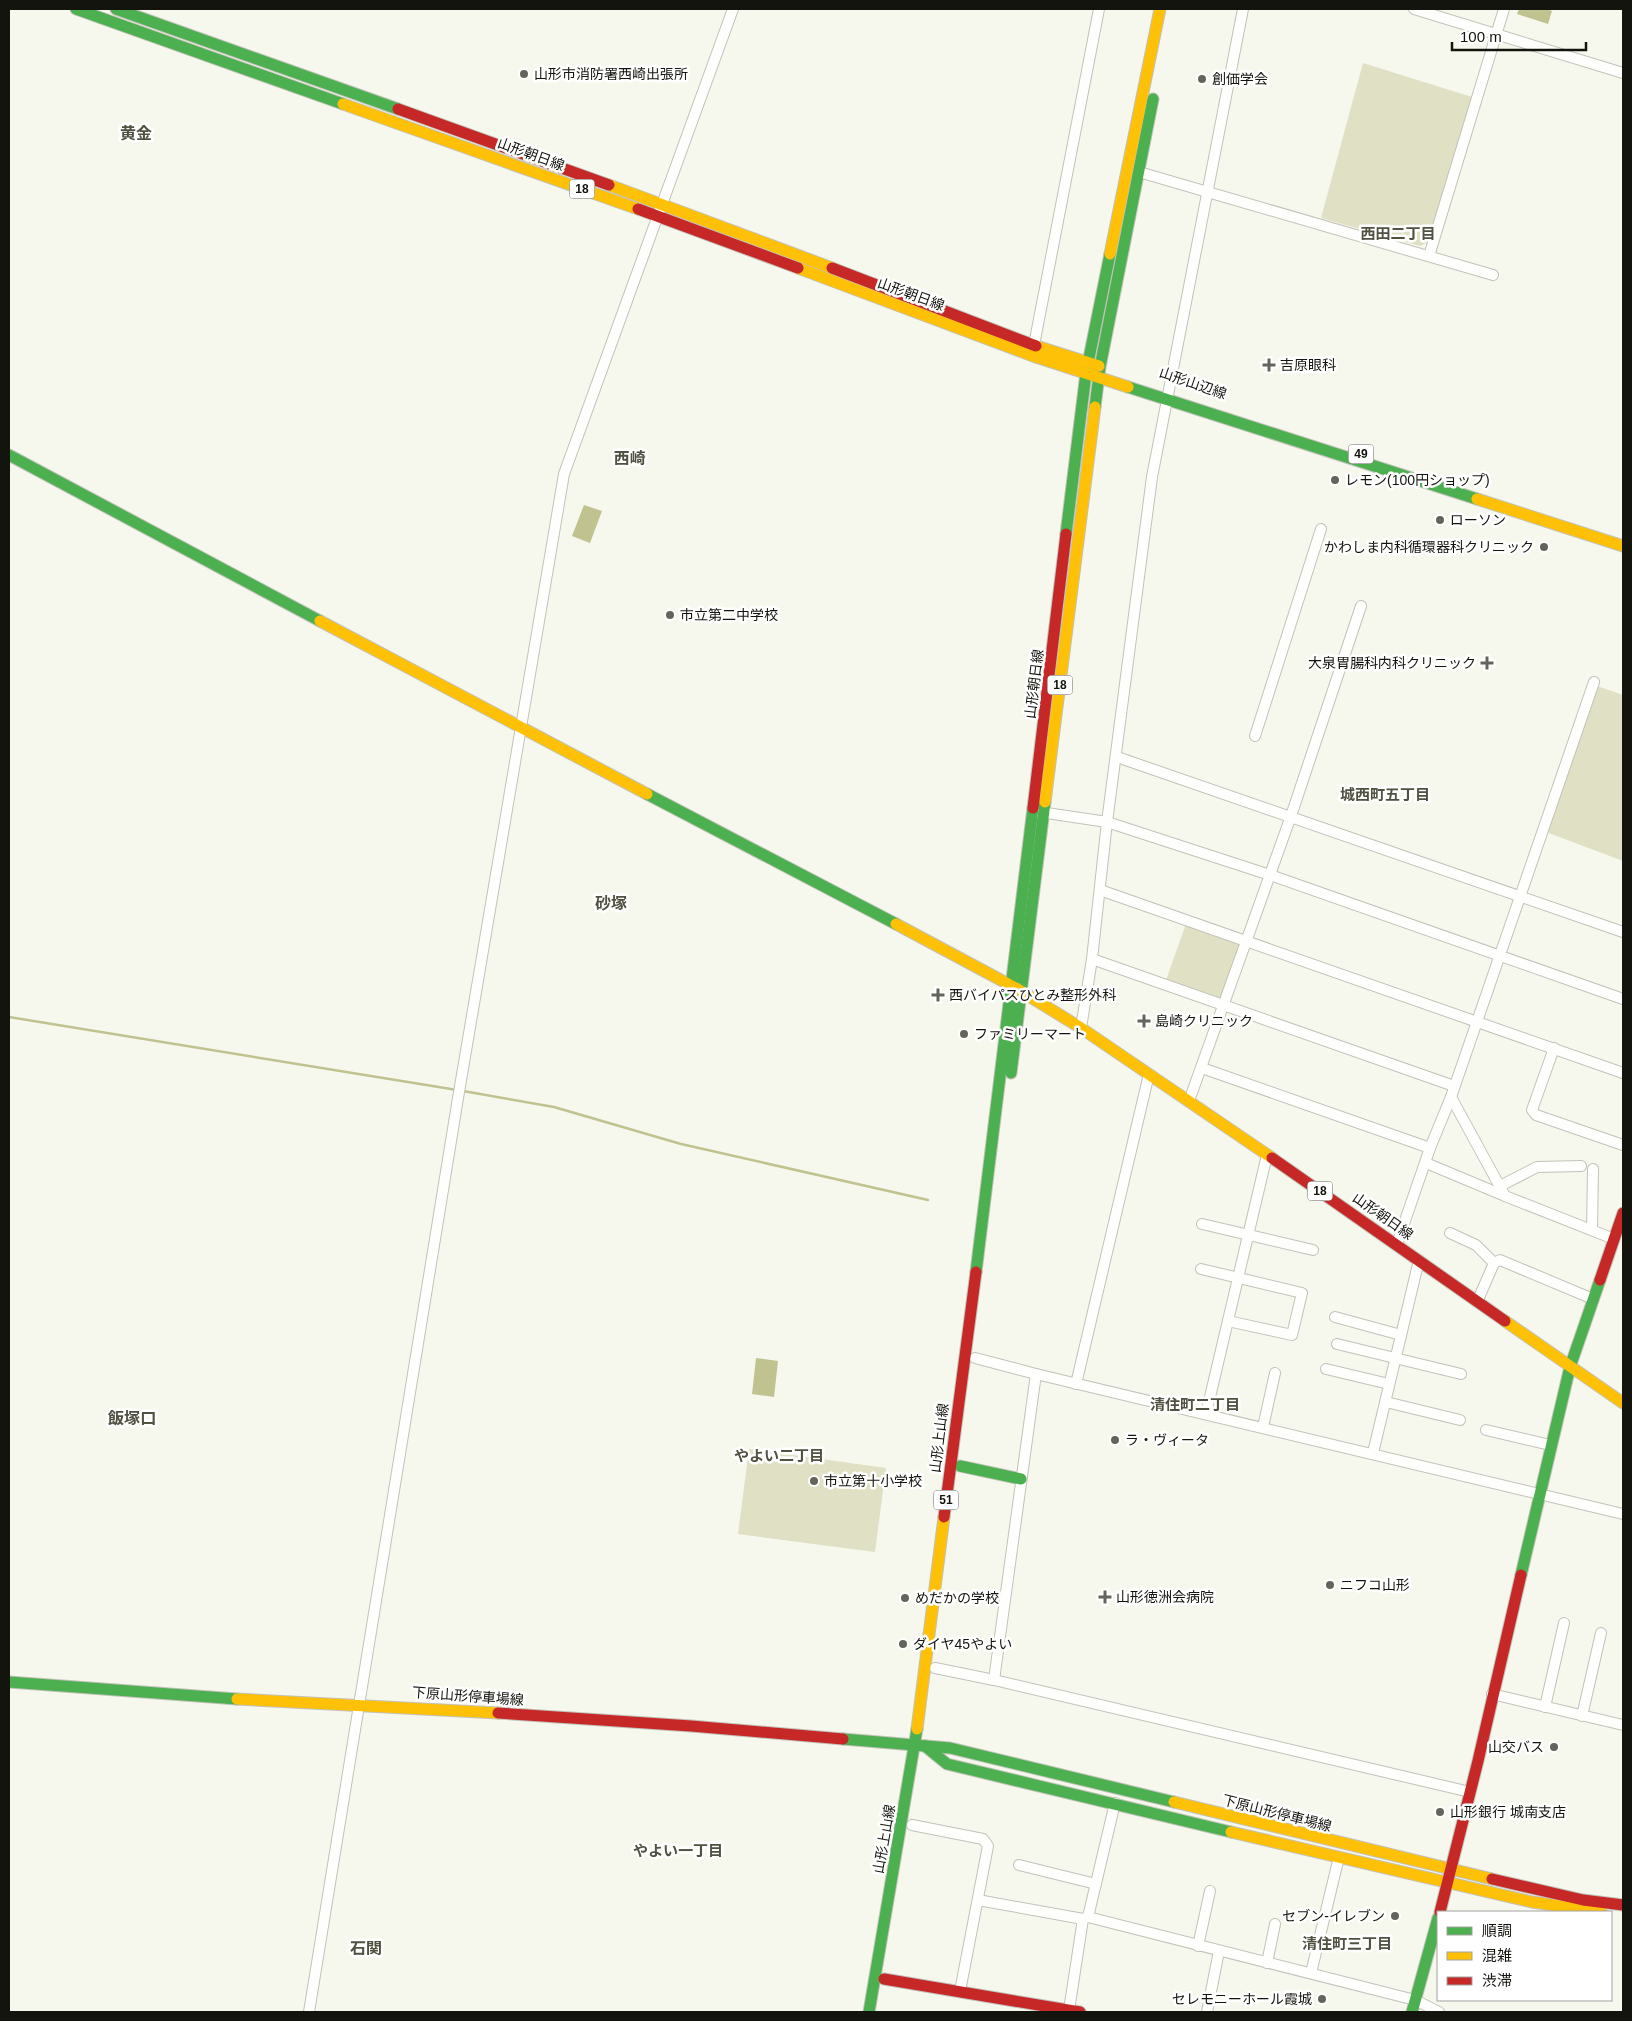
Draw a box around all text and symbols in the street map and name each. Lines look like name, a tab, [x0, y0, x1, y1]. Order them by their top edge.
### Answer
scale bar	[1452, 20, 1586, 52]
text: 100 m	[1460, 28, 1502, 45]
place label: 山形市消防署西崎出張所	[534, 66, 688, 82]
marker: 山形市消防署西崎出張所	[518, 68, 530, 80]
place label: 創価学会	[1212, 71, 1268, 87]
marker: 創価学会	[1196, 73, 1208, 85]
district label: 黄金	[120, 125, 152, 142]
street label: 山形朝日線	[495, 135, 567, 173]
road number: 18	[570, 180, 594, 198]
district label: 西田二丁目	[1360, 225, 1436, 242]
street label: 山形朝日線	[875, 275, 947, 313]
place label: 吉原眼科	[1280, 357, 1336, 373]
marker: 吉原眼科	[1262, 358, 1276, 372]
street label: 山形山辺線	[1157, 364, 1229, 402]
road number: 49	[1348, 444, 1374, 464]
district label: 西崎	[614, 450, 646, 467]
place label: レモン(100円ショップ)	[1345, 472, 1490, 488]
marker: レモン(100円ショップ)	[1329, 474, 1341, 486]
place label: ローソン	[1450, 512, 1506, 528]
marker: ローソン	[1434, 514, 1446, 526]
place label: かわしま内科循環器科クリニック	[1324, 539, 1534, 555]
marker: かわしま内科循環器科クリニック	[1538, 541, 1550, 553]
place label: 市立第二中学校	[680, 607, 778, 623]
marker: 市立第二中学校	[664, 609, 676, 621]
street label: 山形朝日線	[1022, 648, 1046, 720]
place label: 大泉胃腸科内科クリニック	[1308, 655, 1476, 671]
marker: 大泉胃腸科内科クリニック	[1480, 656, 1494, 670]
road number: 18	[1048, 676, 1072, 694]
district label: 城西町五丁目	[1340, 786, 1430, 803]
district label: 砂塚	[595, 895, 627, 912]
place label: 西バイパスひとみ整形外科	[949, 987, 1116, 1003]
marker: 西バイパスひとみ整形外科	[931, 988, 945, 1002]
place label: 島崎クリニック	[1155, 1013, 1253, 1029]
marker: 島崎クリニック	[1137, 1014, 1151, 1028]
place label: ファミリーマート	[974, 1026, 1086, 1042]
marker: ファミリーマート	[958, 1028, 970, 1040]
road number: 18	[1308, 1182, 1332, 1200]
street label: 山形朝日線	[1350, 1189, 1416, 1243]
district label: 清住町二丁目	[1150, 1396, 1240, 1413]
street label: 山形上山線	[927, 1402, 951, 1474]
district label: 飯塚口	[107, 1410, 156, 1427]
place label: ラ・ヴィータ	[1125, 1432, 1209, 1448]
marker: ラ・ヴィータ	[1109, 1434, 1121, 1446]
district label: やよい二丁目	[734, 1447, 824, 1464]
place label: 市立第十小学校	[824, 1473, 922, 1489]
marker: 市立第十小学校	[808, 1475, 820, 1487]
road number: 51	[934, 1490, 958, 1510]
place label: ニフコ山形	[1340, 1577, 1410, 1593]
marker: ニフコ山形	[1324, 1579, 1336, 1591]
place label: 山形徳洲会病院	[1116, 1589, 1214, 1605]
place label: めだかの学校	[915, 1590, 999, 1606]
marker: 山形徳洲会病院	[1098, 1590, 1112, 1604]
marker: めだかの学校	[899, 1592, 911, 1604]
place label: ダイヤ45やよい	[913, 1636, 1012, 1652]
marker: ダイヤ45やよい	[897, 1638, 909, 1650]
street label: 下原山形停車場線	[412, 1684, 524, 1708]
place label: 山交バス	[1488, 1739, 1544, 1755]
marker: 山交バス	[1548, 1741, 1560, 1753]
street label: 下原山形停車場線	[1221, 1792, 1333, 1834]
street label: 山形上山線	[870, 1803, 898, 1875]
place label: 山形銀行 城南支店	[1450, 1804, 1566, 1820]
marker: 山形銀行 城南支店	[1434, 1806, 1446, 1818]
district label: やよい一丁目	[633, 1842, 723, 1859]
place label: セブン-イレブン	[1282, 1908, 1385, 1924]
marker: セブン-イレブン	[1389, 1910, 1401, 1922]
legend	[1437, 1911, 1612, 2001]
text: 順調	[1482, 1922, 1512, 1939]
district label: 清住町三丁目	[1302, 1935, 1392, 1952]
district label: 石関	[350, 1940, 382, 1957]
text: 混雑	[1482, 1947, 1512, 1964]
text: 渋滞	[1482, 1972, 1512, 1989]
place label: セレモニーホール霞城	[1172, 1991, 1312, 2007]
marker: セレモニーホール霞城	[1316, 1993, 1328, 2005]

